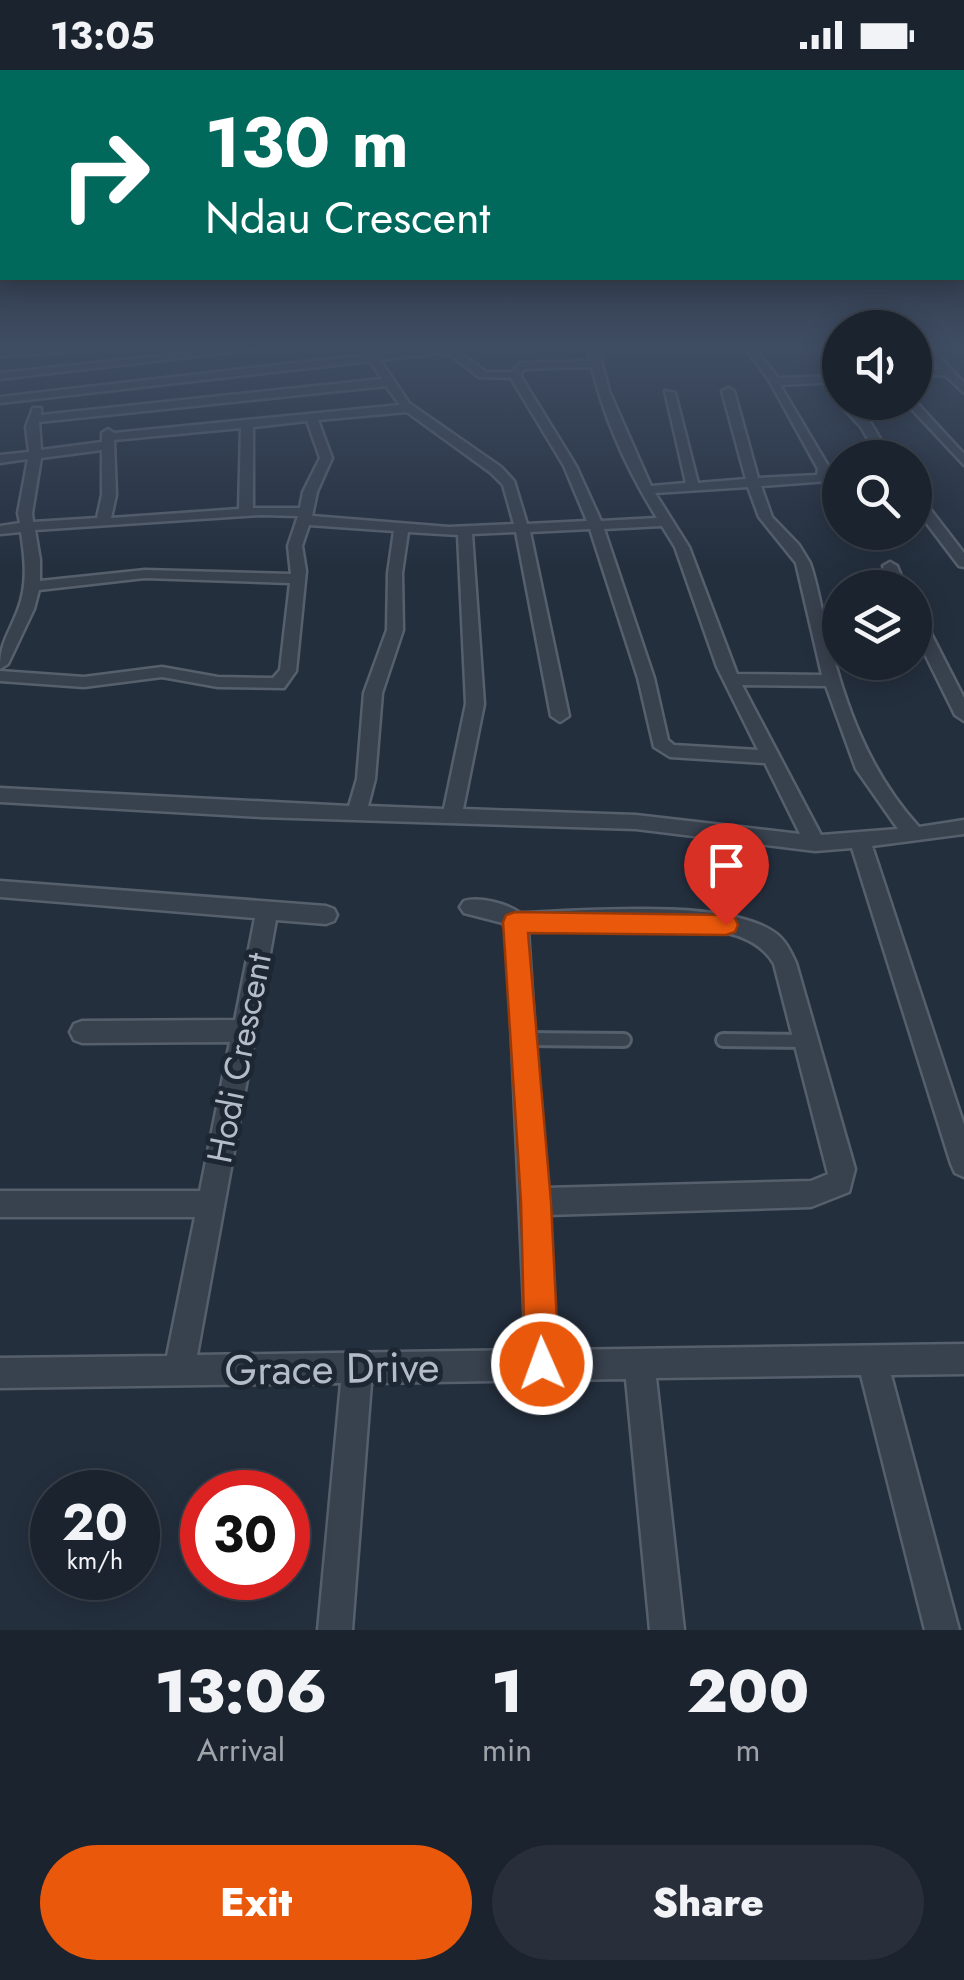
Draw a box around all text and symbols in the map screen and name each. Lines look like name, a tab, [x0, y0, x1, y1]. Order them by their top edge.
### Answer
text: 13:05	[50, 8, 155, 63]
text: 130 m	[205, 92, 409, 193]
icon: right	[40, 110, 170, 240]
text: Ndau Crescent	[205, 185, 490, 250]
map controls	[822, 310, 932, 680]
button: sound	[822, 310, 932, 420]
button: search	[822, 440, 932, 550]
button: layers	[822, 570, 932, 680]
pin	[684, 823, 769, 926]
icon: arrive	[699, 838, 754, 893]
street label: Hodi Crescent	[194, 948, 284, 1167]
position arrow	[490, 1312, 594, 1416]
street label: Grace Drive	[224, 1336, 440, 1401]
speed limit sign: 30	[180, 1470, 310, 1600]
text: 20	[62, 1486, 128, 1559]
text: km/h	[67, 1542, 123, 1578]
text: 13:06	[155, 1648, 327, 1735]
text: 1	[491, 1648, 523, 1735]
text: 200	[687, 1648, 809, 1735]
text: Arrival	[197, 1727, 285, 1773]
text: min	[482, 1727, 532, 1773]
text: m	[736, 1727, 760, 1773]
button: Exit	[40, 1845, 472, 1960]
button: Share	[492, 1845, 924, 1960]

